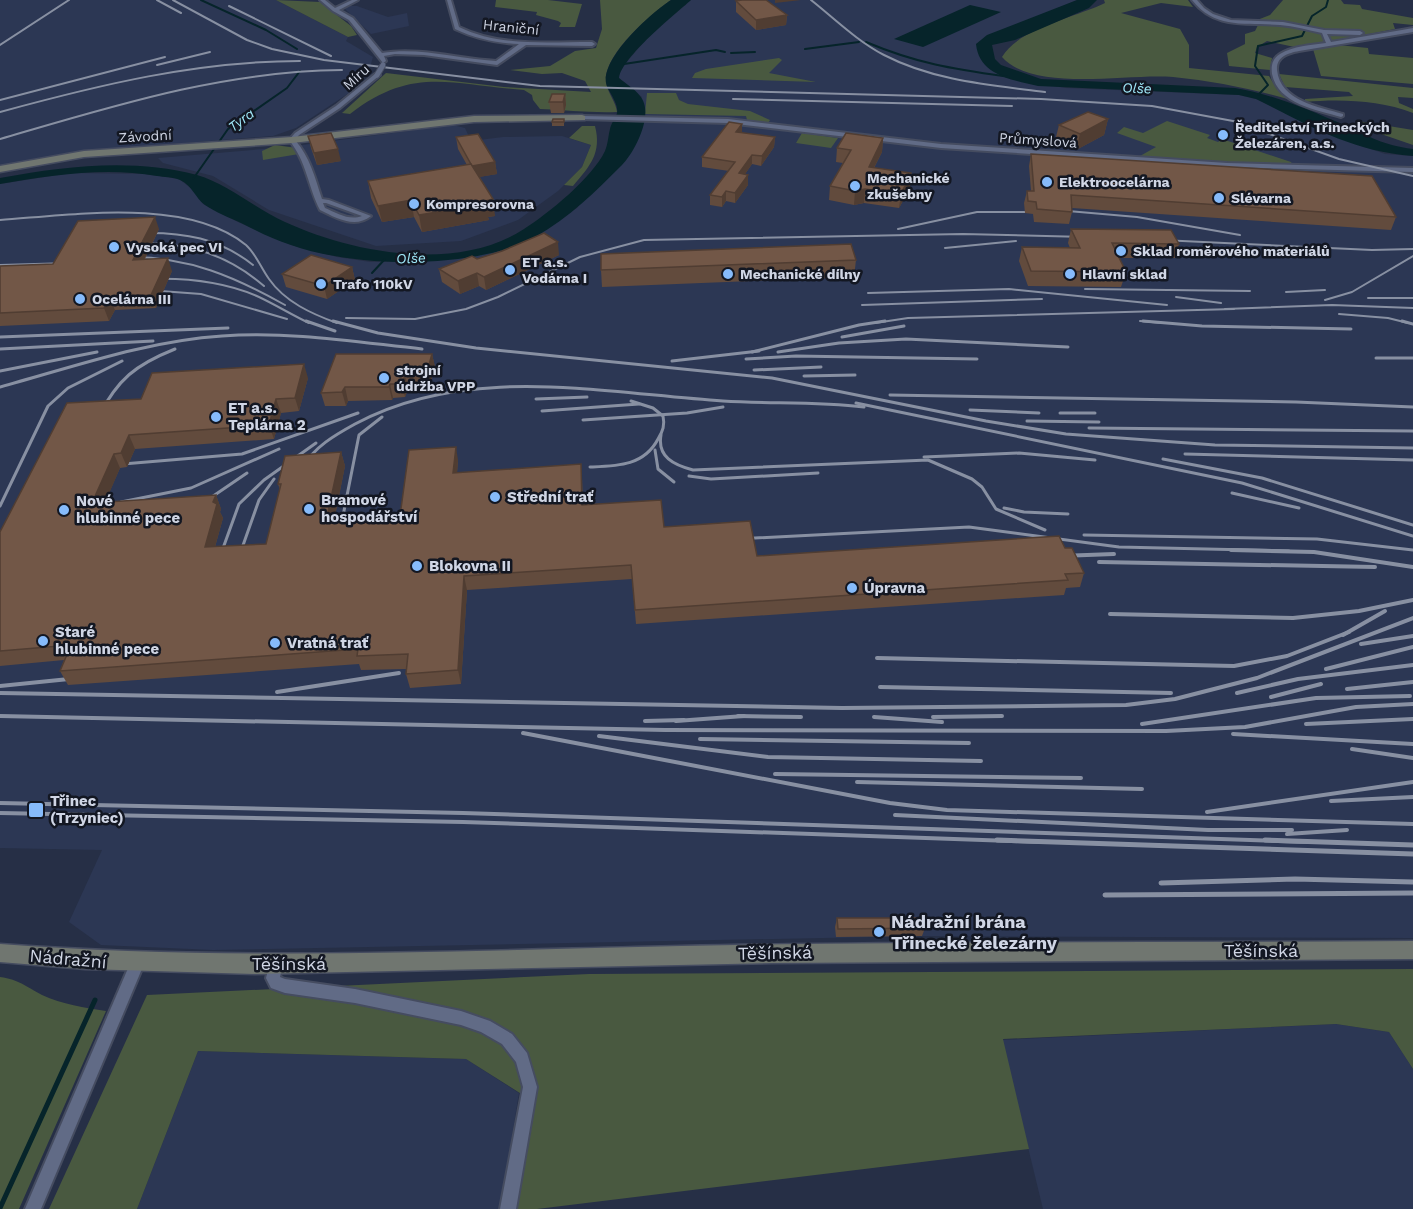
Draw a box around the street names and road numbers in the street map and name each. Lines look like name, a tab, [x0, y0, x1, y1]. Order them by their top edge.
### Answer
street label: Hraniční	[482, 16, 540, 38]
street label: Míru	[339, 61, 373, 93]
street label: Závodní	[118, 127, 172, 145]
street label: Průmyslová	[998, 129, 1078, 151]
street label: Těšínská	[1224, 940, 1298, 961]
street label: Těšínská	[738, 941, 812, 964]
street label: Nádražní	[29, 945, 108, 972]
street label: Těšínská	[252, 953, 326, 974]

